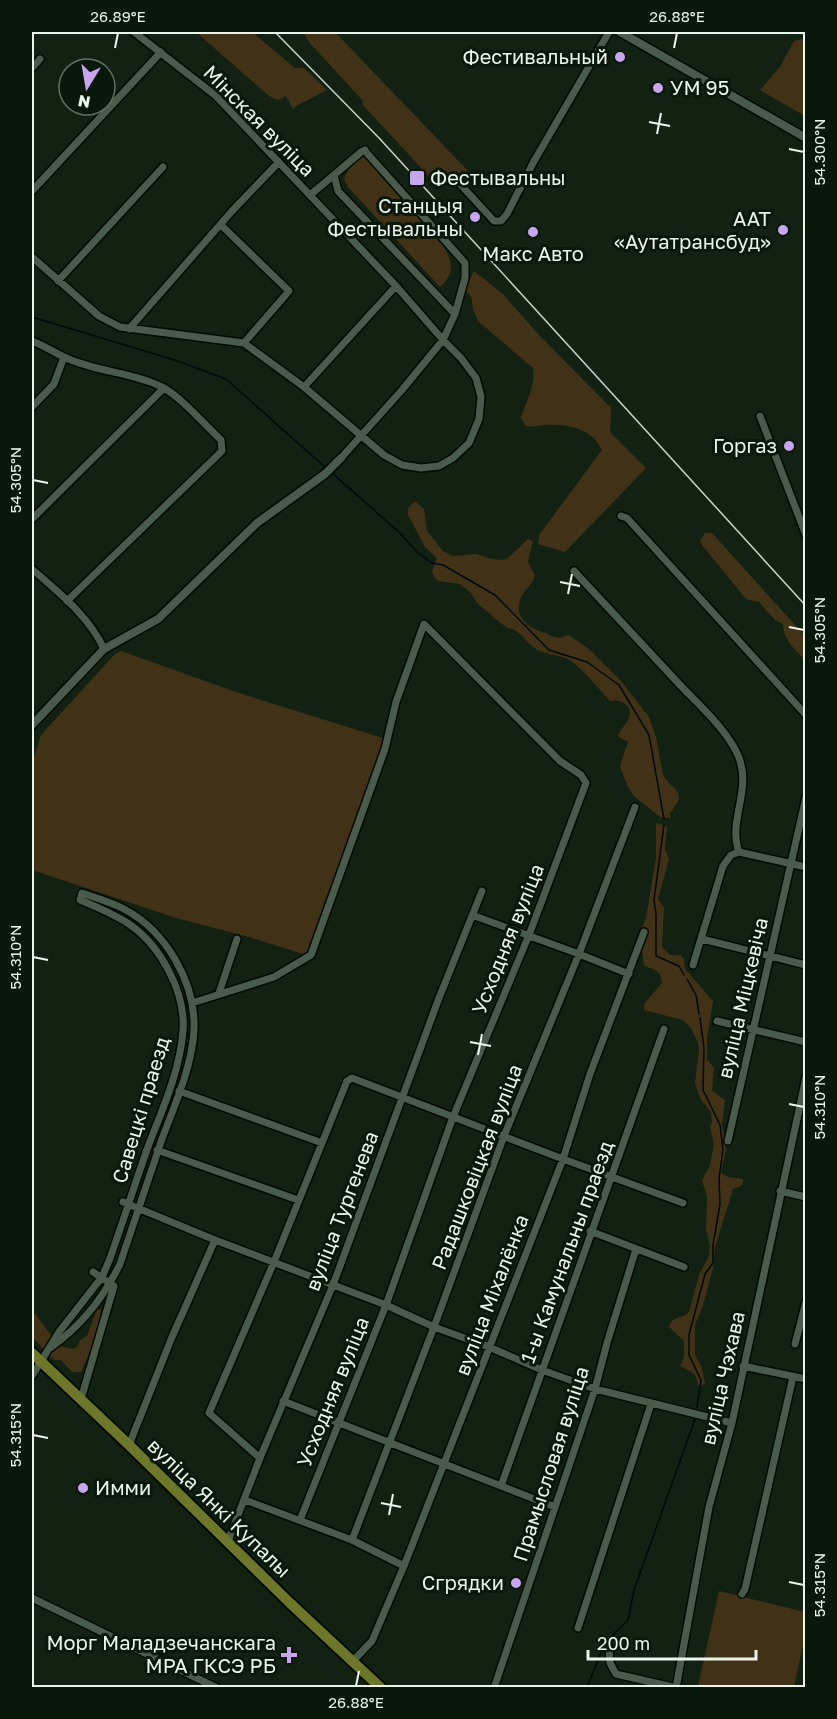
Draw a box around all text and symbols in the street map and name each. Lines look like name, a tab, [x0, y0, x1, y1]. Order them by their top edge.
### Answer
text: 26.89°E	[90, 7, 146, 25]
text: 26.88°E	[649, 7, 705, 25]
place label: Фестивальный	[463, 44, 608, 68]
marker: Фестивальный	[613, 50, 627, 64]
north arrow	[57, 57, 117, 117]
street label: Мінская вуліца	[199, 60, 320, 181]
place label: УМ 95	[670, 75, 729, 99]
marker: УМ 95	[651, 81, 665, 95]
text: N	[76, 91, 92, 113]
text: 54.300°N	[810, 119, 828, 185]
place label: Фестывальны	[430, 165, 566, 189]
marker: Фестывальны	[408, 169, 426, 187]
place label: Станцыя Фестывальны	[327, 193, 463, 240]
place label: ААТ «Аутатрансбуд»	[614, 206, 771, 253]
marker: Станцыя Фестывальны	[468, 210, 482, 224]
marker: ААТ «Аутатрансбуд»	[776, 223, 790, 237]
marker: Макс Авто	[526, 225, 540, 239]
place label: Макс Авто	[482, 241, 584, 265]
place label: Горгаз	[713, 433, 777, 457]
marker: Горгаз	[782, 439, 796, 453]
text: 54.305°N	[6, 447, 24, 513]
text: 54.305°N	[810, 597, 828, 663]
street label: Усходняя вуліца	[466, 860, 548, 1017]
street label: вуліца Міцкевіча	[712, 915, 772, 1081]
text: 54.310°N	[6, 925, 24, 989]
street label: Савецкі праезд	[106, 1034, 174, 1186]
street label: Радашковіцкая вуліца	[426, 1061, 526, 1273]
text: 54.310°N	[810, 1075, 828, 1139]
street label: вуліца Тургенева	[300, 1127, 383, 1294]
street label: 1-ы Камунальны праезд	[515, 1137, 618, 1366]
street label: вуліца Міхалёнка	[449, 1211, 533, 1378]
street label: вуліца Чэхава	[695, 1309, 749, 1447]
street label: Усходняя вуліца	[291, 1313, 373, 1470]
street label: Прамысловая вуліца	[507, 1363, 593, 1564]
text: 54.315°N	[6, 1403, 24, 1467]
street label: вуліца Янкі Купалы	[143, 1433, 296, 1582]
place label: Имми	[95, 1475, 151, 1499]
marker: Имми	[76, 1481, 90, 1495]
text: 54.315°N	[810, 1553, 828, 1617]
place label: Сгрядки	[422, 1570, 504, 1594]
marker: Сгрядки	[509, 1576, 523, 1590]
scale bar	[588, 1623, 756, 1661]
place label: Морг Маладзечанскага МРА ГКСЭ РБ	[46, 1630, 276, 1677]
text: 200 m	[597, 1632, 650, 1654]
marker: Морг Маладзечанскага МРА ГКСЭ РБ	[280, 1646, 298, 1664]
text: 26.88°E	[328, 1693, 384, 1711]

